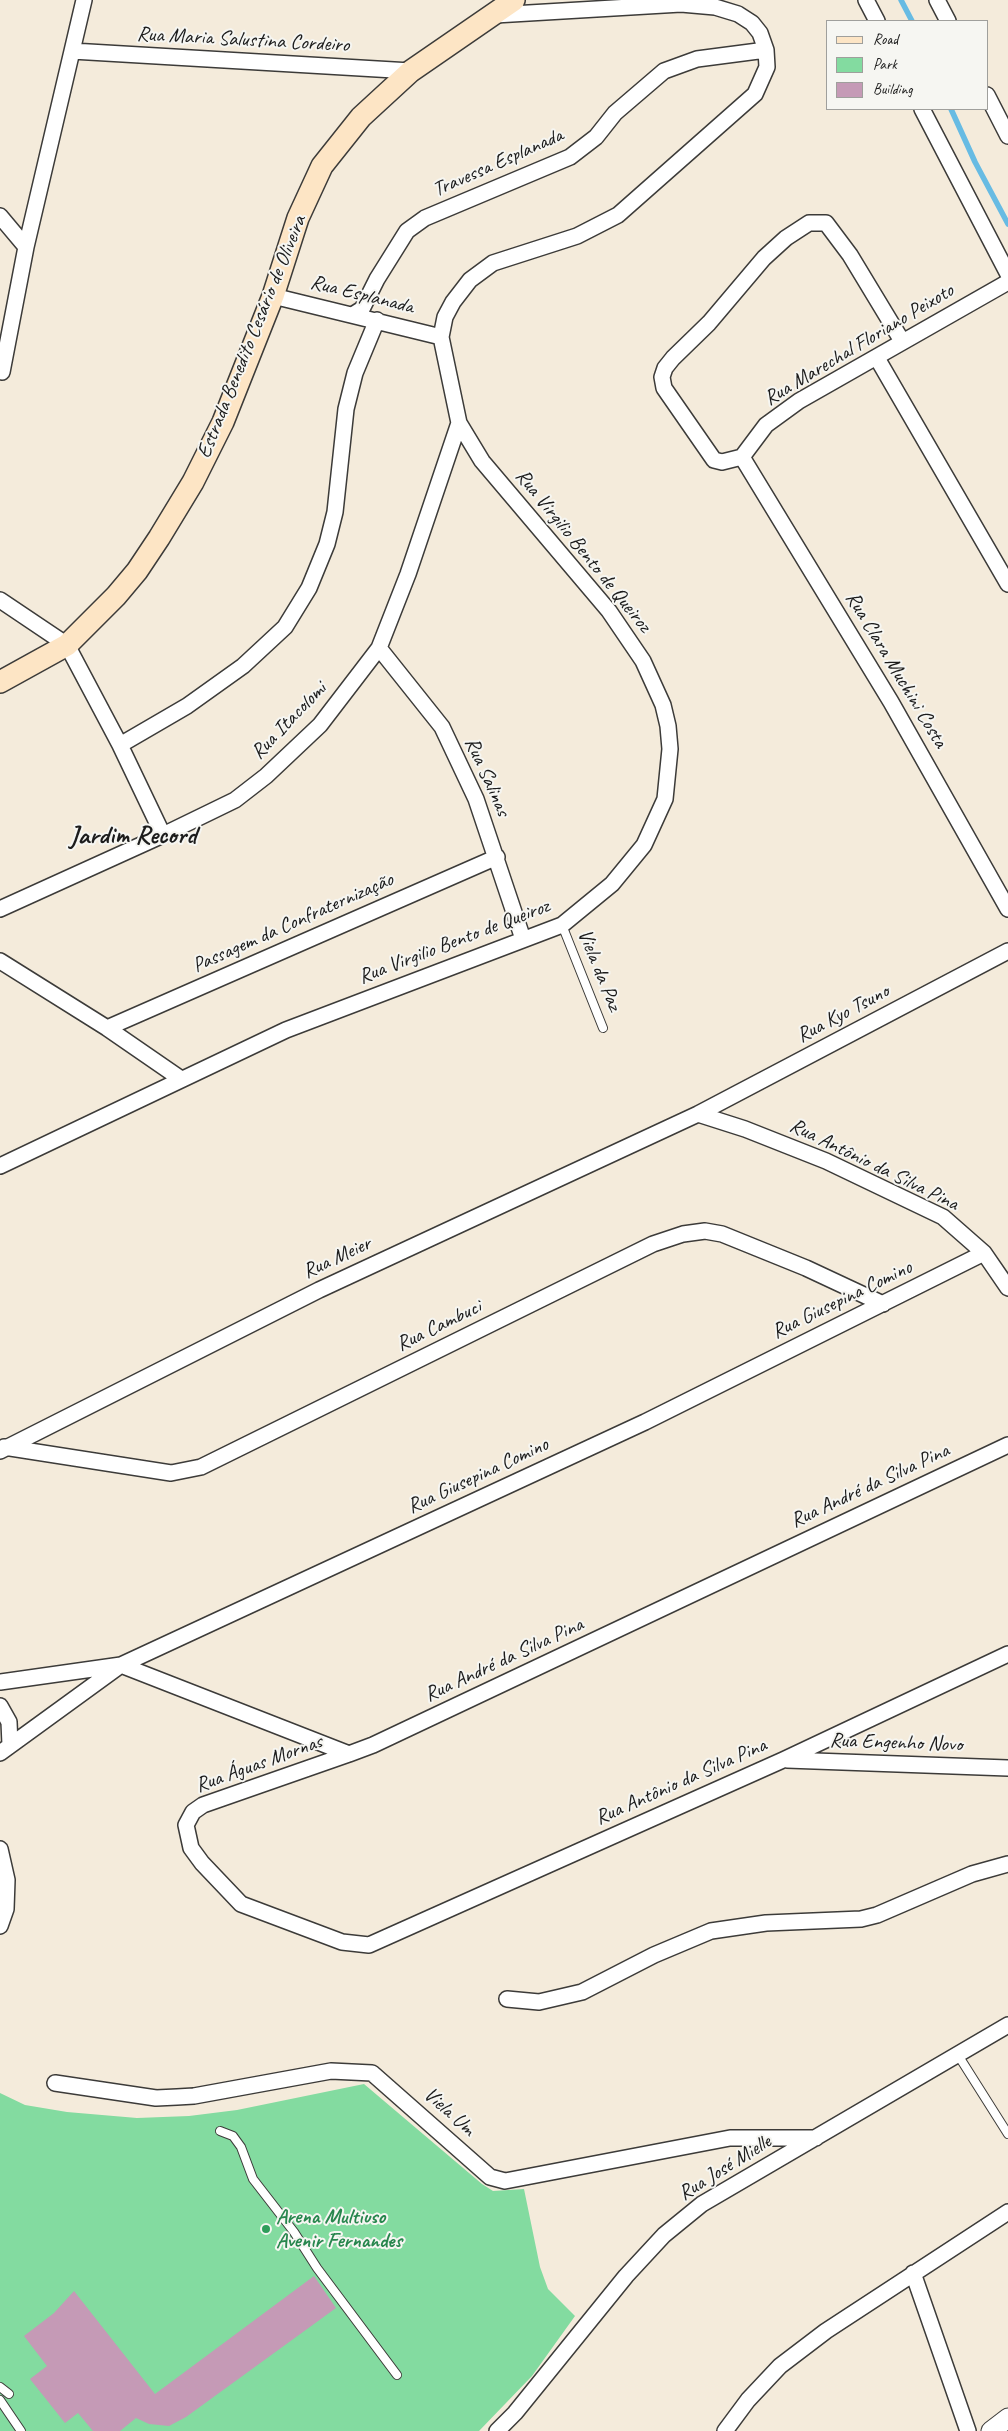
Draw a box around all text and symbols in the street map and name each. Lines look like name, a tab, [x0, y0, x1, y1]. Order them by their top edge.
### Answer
legend	[826, 20, 988, 110]
street label: Rua Maria Salustina Cordeiro	[136, 22, 350, 58]
text: Road	[873, 30, 898, 49]
text: Park	[873, 55, 897, 74]
text: Building	[873, 80, 912, 99]
street label: Travessa Esplanada	[429, 123, 567, 203]
street label: Estrada Benedito Cesário de Oliveira	[192, 212, 312, 462]
street label: Rua Esplanada	[308, 270, 416, 320]
street label: Rua Marechal Floriano Peixoto	[760, 278, 958, 412]
street label: Rua Virgilio Bento de Queiroz	[509, 464, 657, 638]
street label: Rua Clara Muchini Costa	[839, 587, 953, 753]
street label: Rua Itacolomi	[246, 677, 332, 765]
street label: Rua Salinas	[458, 734, 516, 820]
district label: Jardim Record	[70, 820, 196, 852]
street label: Passagem da Confraternização	[189, 867, 397, 979]
street label: Rua Virgilio Bento de Queiroz	[355, 894, 553, 990]
street label: Viela da Paz	[571, 926, 627, 1014]
street label: Rua Kyo Tsuno	[792, 979, 894, 1049]
street label: Rua Antônio da Silva Pina	[785, 1113, 963, 1217]
street label: Rua Meier	[299, 1231, 375, 1285]
street label: Rua Giusepina Comino	[768, 1255, 916, 1345]
street label: Rua Cambuci	[392, 1295, 486, 1357]
street label: Rua Giusepina Comino	[403, 1432, 553, 1520]
street label: Rua André da Silva Pina	[787, 1438, 953, 1534]
street label: Rua André da Silva Pina	[421, 1612, 587, 1708]
street label: Rua Engenho Novo	[829, 1728, 963, 1758]
street label: Rua Águas Mornas	[192, 1729, 326, 1799]
street label: Rua Antônio da Silva Pina	[591, 1733, 771, 1831]
street label: Viela Um	[418, 2082, 480, 2142]
street label: Rua José Mielle	[674, 2130, 776, 2206]
place label: Arena Multiuso Avenir Fernandes	[276, 2204, 402, 2254]
marker: Arena Multiuso Avenir Fernandes	[260, 2223, 272, 2235]

